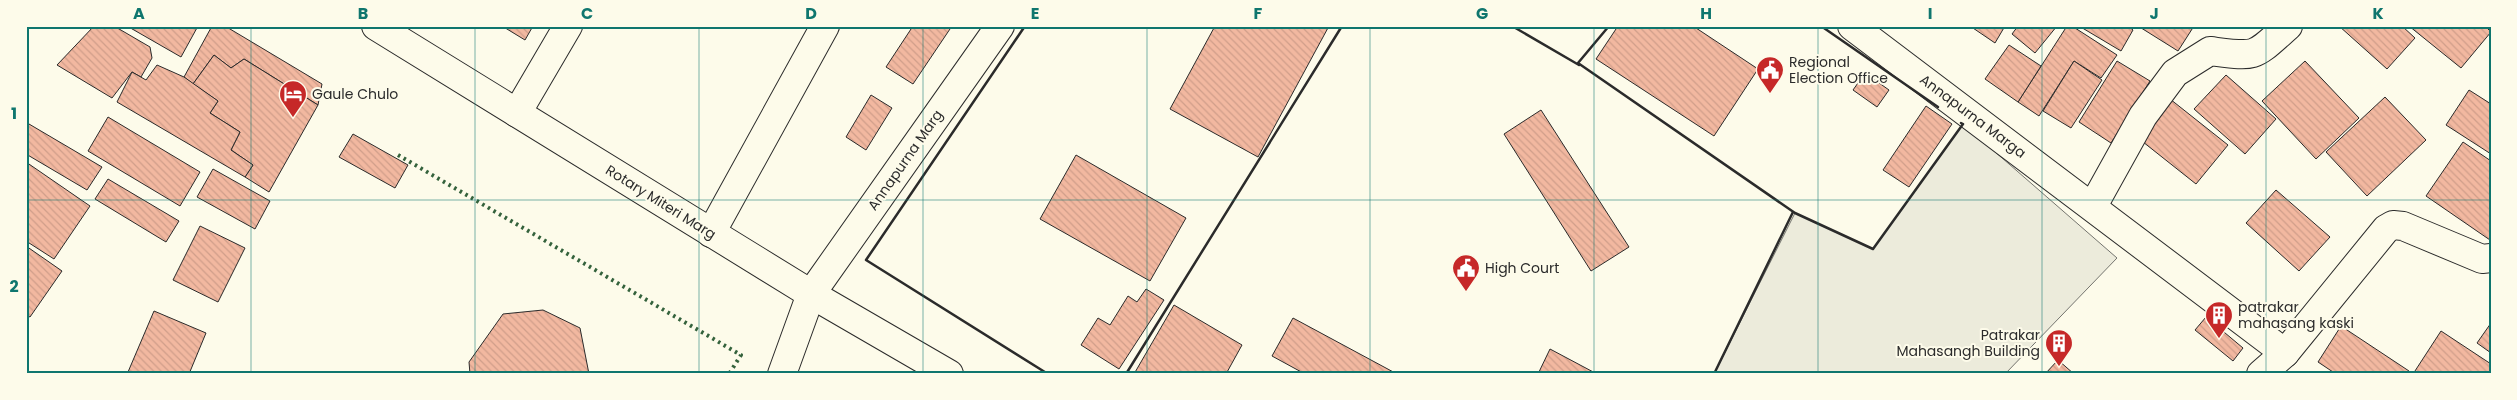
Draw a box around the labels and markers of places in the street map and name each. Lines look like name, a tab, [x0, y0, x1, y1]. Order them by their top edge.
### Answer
place label: Regional Election Office	[1789, 52, 1888, 88]
public building icon: Regional Election Office	[1755, 55, 1785, 94]
hotel icon: Gaule Chulo	[278, 79, 308, 118]
place label: Gaule Chulo	[312, 84, 398, 104]
public building icon: High Court	[1451, 253, 1481, 292]
place label: High Court	[1485, 258, 1559, 278]
place label: patrakar mahasang kaski	[2238, 297, 2354, 333]
building icon: patrakar mahasang kaski	[2204, 300, 2234, 339]
place label: Patrakar Mahasangh Building	[1896, 325, 2040, 361]
building icon: Patrakar Mahasangh Building	[2044, 328, 2074, 367]

